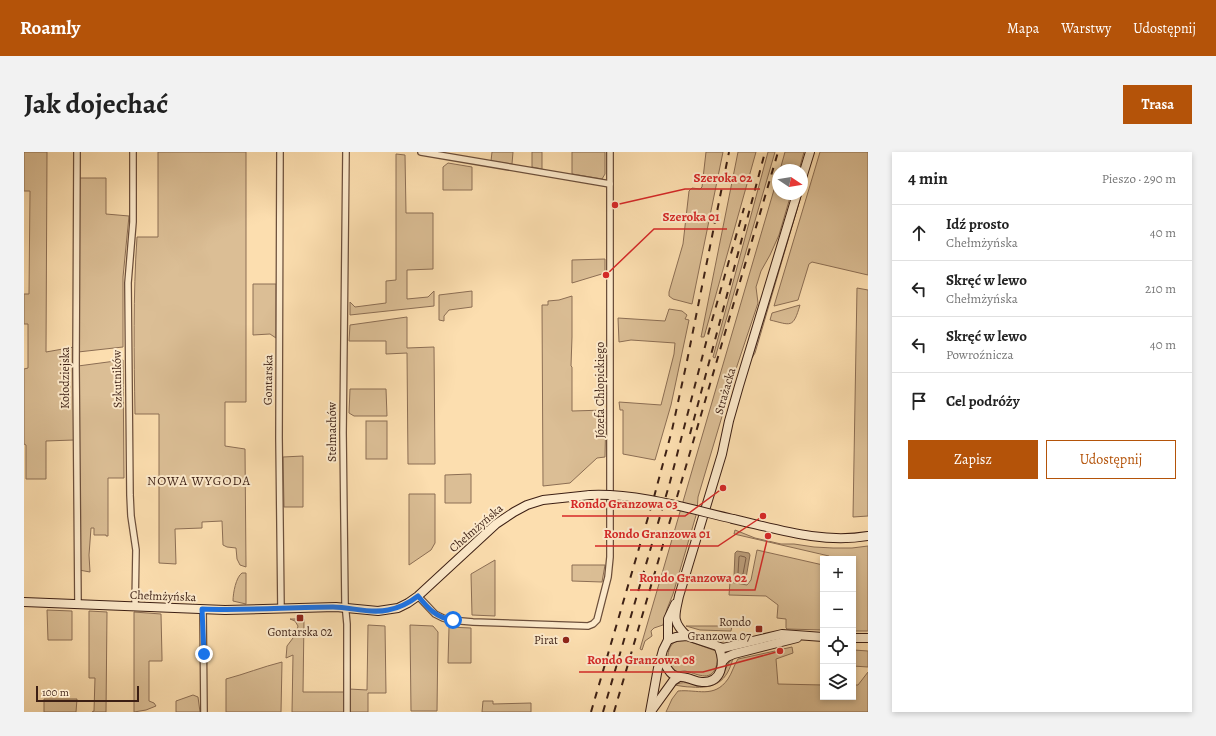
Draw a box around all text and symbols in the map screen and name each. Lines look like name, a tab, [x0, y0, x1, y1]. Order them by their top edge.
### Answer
text: Roamly	[20, 15, 80, 41]
text: Mapa	[1007, 19, 1039, 38]
text: Warstwy	[1061, 19, 1111, 38]
text: Udostępnij	[1133, 19, 1196, 38]
text: Jak dojechać	[24, 85, 168, 123]
button: Trasa	[1123, 85, 1192, 124]
callout: Szeroka 02	[685, 164, 760, 189]
north arrow	[772, 164, 808, 200]
text: 4 min	[908, 167, 948, 190]
text: Szeroka 02	[694, 169, 753, 186]
text: Pieszo · 290 m	[1102, 170, 1176, 187]
callout: Szeroka 01	[654, 204, 727, 229]
text: Szeroka 01	[662, 208, 720, 225]
text: Idź prosto	[946, 214, 1009, 234]
icon: ahead	[908, 222, 930, 244]
text: 40 m	[1150, 224, 1176, 241]
text: Chełmżyńska	[946, 234, 1018, 251]
text: Skręć w lewo	[946, 270, 1027, 290]
icon: left	[908, 278, 930, 300]
text: 210 m	[1145, 280, 1176, 297]
text: Chełmżyńska	[946, 290, 1018, 307]
text: Skręć w lewo	[946, 326, 1027, 346]
icon: left	[908, 334, 930, 356]
text: 40 m	[1150, 336, 1176, 353]
street label: Józefa Chłopickiego	[592, 342, 608, 438]
street label: Kołodziejska	[57, 346, 73, 409]
text: Powroźnicza	[946, 346, 1014, 363]
street label: Szkutników	[108, 349, 126, 408]
street label: Gontarska	[260, 354, 276, 405]
street label: Strażacka	[711, 365, 739, 416]
icon: arrive	[908, 390, 930, 412]
text: Cel podróży	[946, 391, 1020, 411]
street label: Stelmachów	[324, 401, 340, 462]
button: Zapisz	[908, 440, 1038, 479]
button: Udostępnij	[1046, 440, 1176, 479]
district label: NOWA WYGODA	[147, 472, 251, 489]
callout: Rondo Granzowa 03	[562, 491, 685, 516]
text: Rondo Granzowa 03	[570, 495, 678, 512]
street label: Chełmżyńska	[446, 500, 507, 556]
callout: Rondo Granzowa 01	[595, 521, 718, 546]
text: Rondo Granzowa 01	[604, 525, 711, 542]
map controls	[820, 556, 856, 700]
button: +	[820, 556, 856, 592]
callout: Rondo Granzowa 02	[630, 565, 755, 590]
text: Rondo Granzowa 02	[639, 569, 748, 586]
street label: Chełmżyńska	[130, 587, 197, 605]
button: −	[820, 592, 856, 628]
route start	[444, 611, 462, 629]
marker: Gontarska 02	[295, 613, 305, 623]
place label: Rondo Granzowa 07	[688, 614, 752, 644]
place label: Gontarska 02	[267, 624, 333, 640]
marker: Rondo Granzowa 07	[754, 624, 764, 634]
button: locate	[820, 628, 856, 664]
place label: Pirat	[534, 632, 558, 648]
marker: Pirat	[561, 635, 571, 645]
route end	[195, 645, 213, 663]
callout: Rondo Granzowa 08	[579, 647, 703, 672]
text: Rondo Granzowa 08	[587, 651, 695, 668]
button: layers	[820, 664, 856, 700]
scale bar	[36, 684, 139, 703]
text: 100 m	[42, 685, 69, 700]

